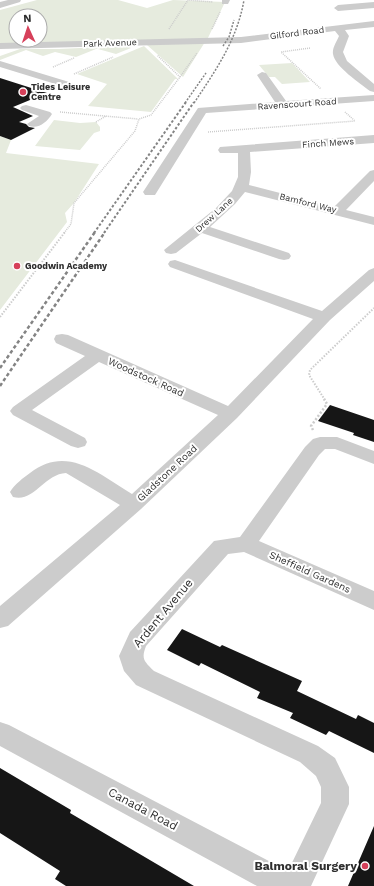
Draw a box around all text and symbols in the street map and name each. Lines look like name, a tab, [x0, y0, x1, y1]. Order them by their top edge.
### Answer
north arrow	[8, 8, 48, 48]
text: N	[23, 12, 32, 25]
street label: Gilford Road	[269, 25, 325, 41]
street label: Park Avenue	[83, 37, 137, 49]
place label: Tides Leisure Centre	[31, 82, 90, 102]
marker: Tides Leisure Centre	[18, 87, 28, 97]
street label: Ravenscourt Road	[257, 96, 337, 112]
street label: Finch Mews	[302, 136, 355, 150]
street label: Bamford Way	[279, 191, 338, 215]
street label: Drew Lane	[193, 196, 235, 234]
marker: Goodwin Academy	[12, 261, 22, 271]
place label: Goodwin Academy	[25, 261, 108, 271]
street label: Woodstock Road	[106, 355, 186, 399]
street label: Gladstone Road	[135, 443, 199, 503]
street label: Sheffield Gardens	[268, 549, 352, 595]
street label: Ardent Avenue	[130, 576, 196, 650]
street label: Canada Road	[106, 785, 180, 833]
place label: Balmoral Surgery	[254, 859, 357, 873]
marker: Balmoral Surgery	[360, 861, 370, 871]

